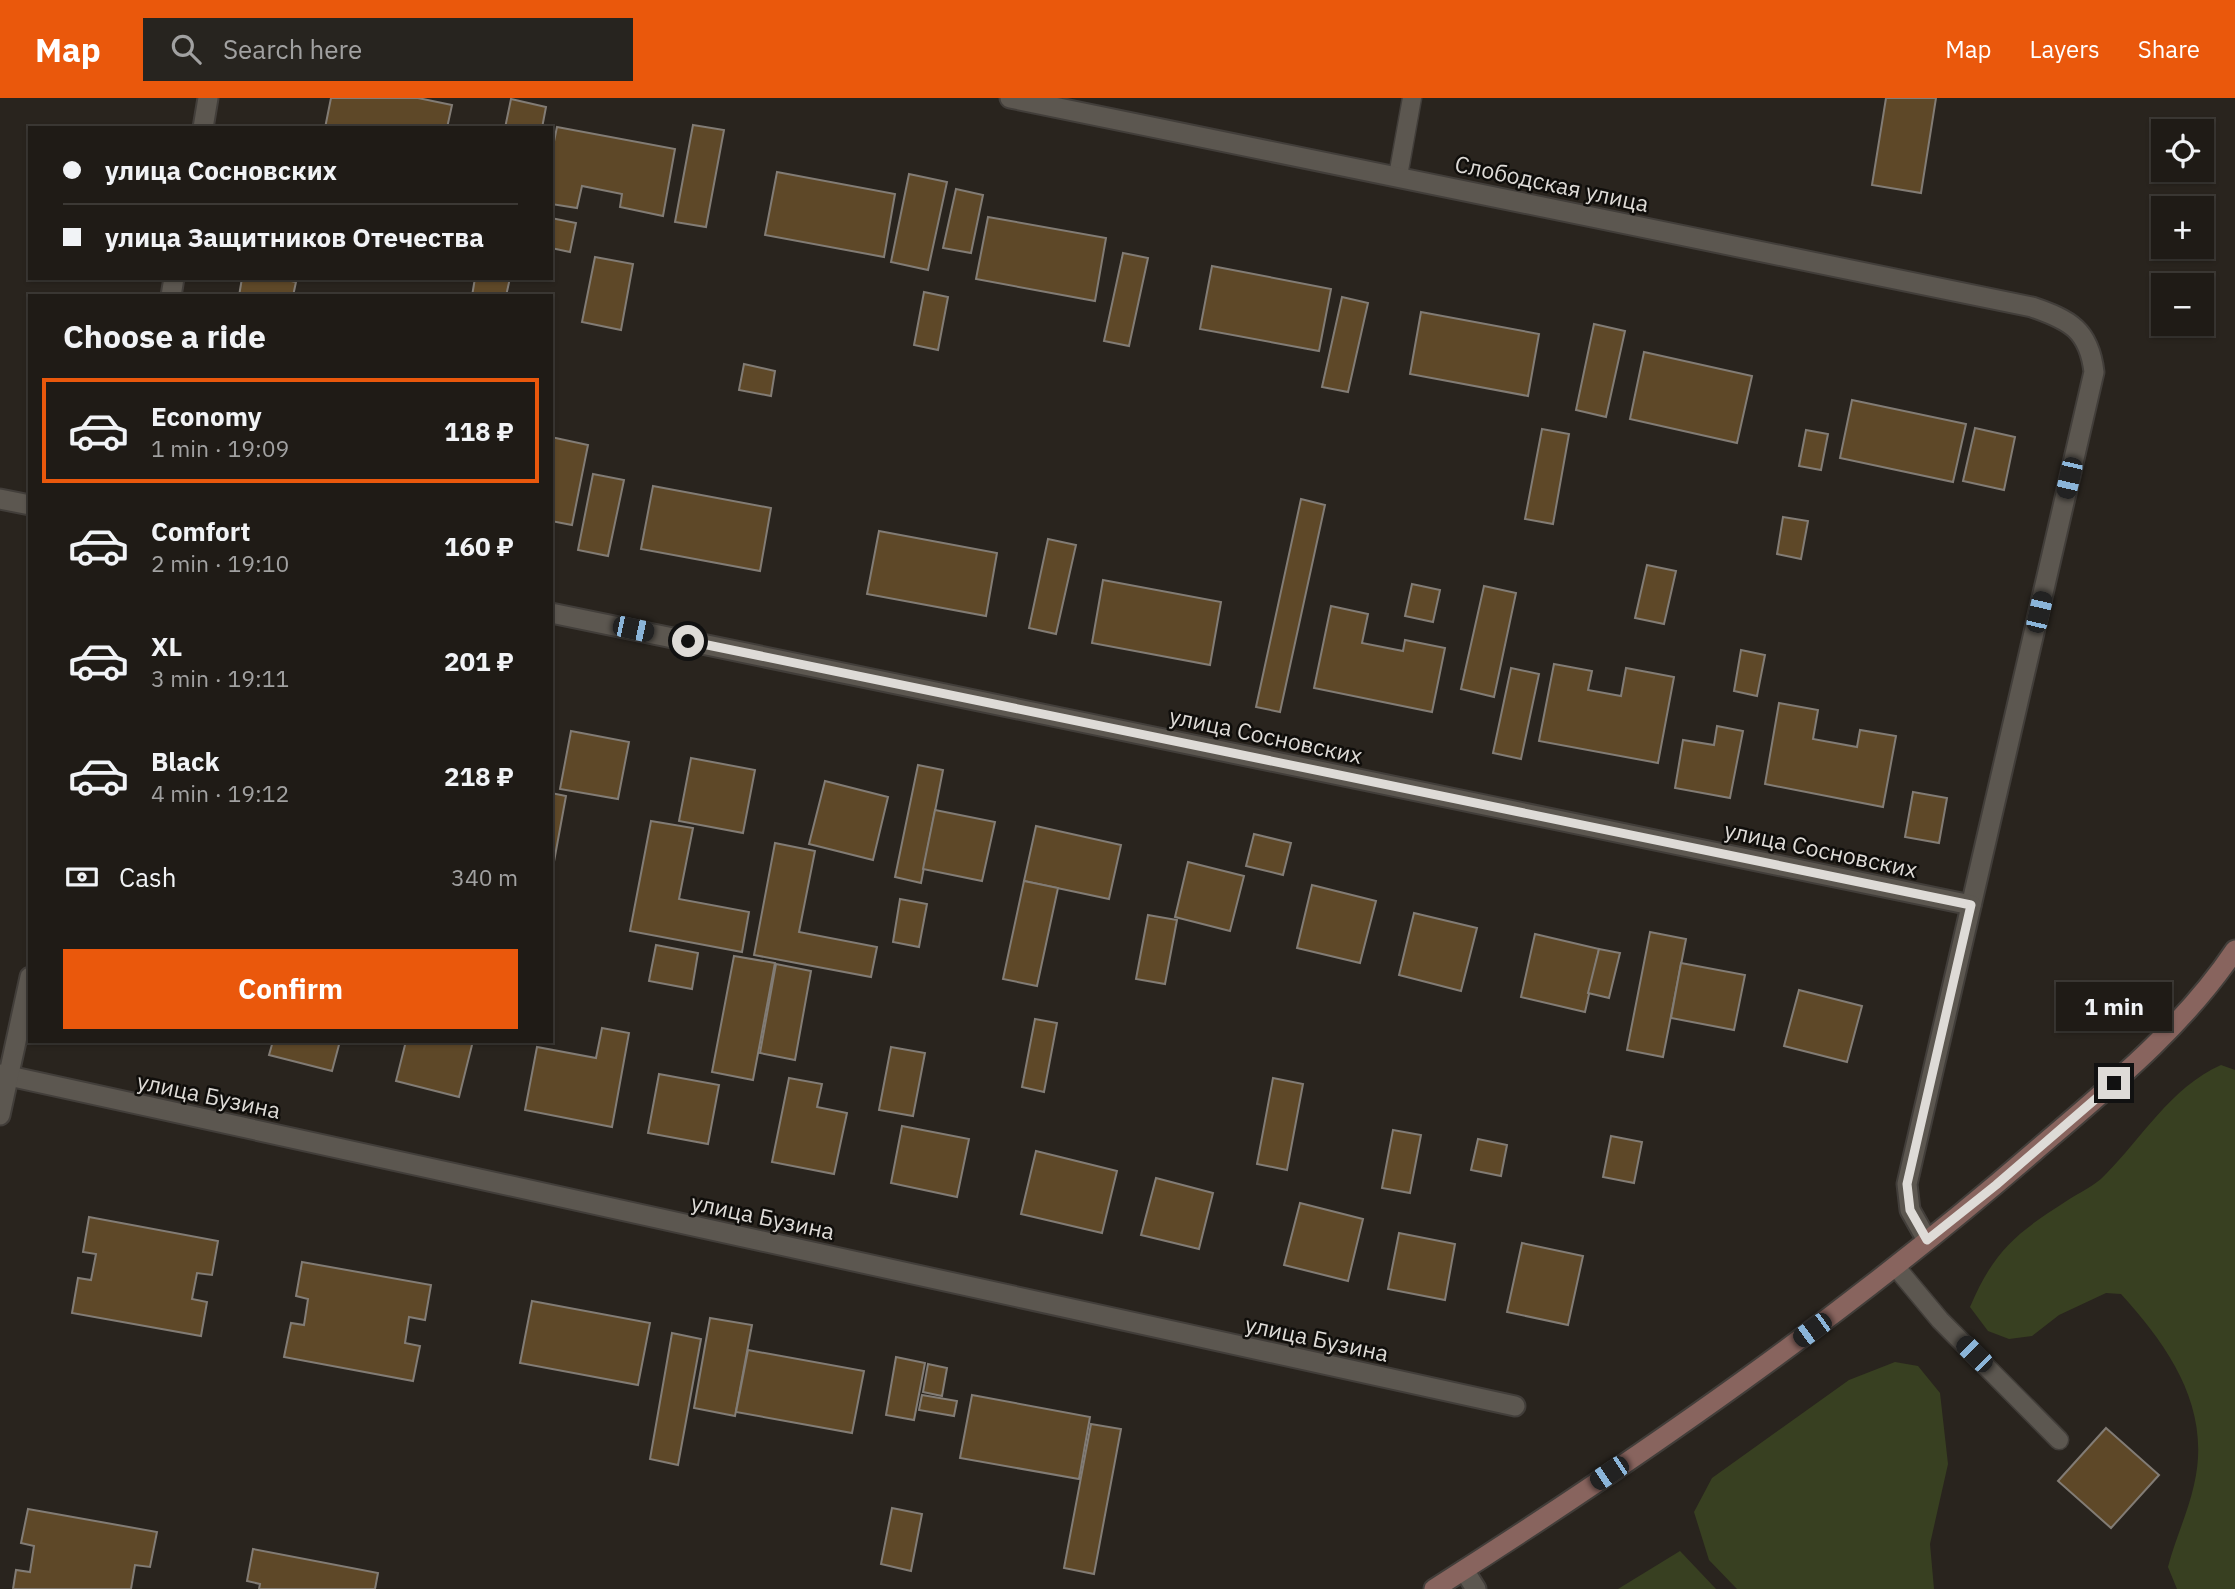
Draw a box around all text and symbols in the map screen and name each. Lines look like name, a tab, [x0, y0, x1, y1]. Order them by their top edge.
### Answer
search box	[143, 18, 633, 81]
text: Map	[35, 28, 101, 71]
icon: search	[167, 30, 205, 68]
text: Search here	[223, 32, 362, 66]
text: Map	[1945, 33, 1992, 65]
text: Layers	[2030, 33, 2100, 65]
text: Share	[2138, 33, 2200, 65]
map controls	[2151, 119, 2214, 336]
button: locate	[2151, 119, 2214, 182]
street label: Слободская улица	[1452, 148, 1652, 218]
text: улица Сосновских	[105, 153, 337, 187]
button: +	[2151, 196, 2214, 259]
text: улица Защитников Отечества	[105, 220, 484, 254]
button: −	[2151, 273, 2214, 336]
text: Choose a ride	[63, 315, 266, 357]
icon: car	[67, 399, 130, 462]
text: Economy	[151, 399, 262, 433]
text: 118 ₽	[444, 414, 514, 448]
text: 1 min · 19:09	[151, 433, 289, 463]
car	[2055, 455, 2084, 501]
icon: car	[67, 514, 130, 577]
text: Comfort	[151, 514, 250, 548]
text: 160 ₽	[444, 529, 514, 563]
text: 2 min · 19:10	[151, 548, 289, 578]
car	[2025, 589, 2054, 635]
car	[611, 614, 656, 644]
route start	[672, 625, 704, 657]
icon: car	[67, 629, 130, 692]
text: XL	[151, 629, 182, 663]
text: 201 ₽	[444, 644, 514, 678]
text: 3 min · 19:11	[151, 663, 289, 693]
street label: улица Сосновских	[1167, 700, 1366, 770]
icon: car	[67, 744, 130, 807]
text: Black	[151, 744, 219, 778]
text: 218 ₽	[444, 759, 514, 793]
text: 4 min · 19:12	[151, 778, 289, 808]
street label: улица Сосновских	[1722, 814, 1921, 884]
icon: cash	[63, 858, 101, 896]
text: Cash	[119, 860, 176, 894]
text: 340 m	[451, 862, 518, 892]
button: Confirm	[63, 949, 518, 1029]
callout: 1 min	[2056, 982, 2172, 1030]
text: 1 min	[2084, 991, 2144, 1021]
street label: улица Бузина	[135, 1065, 283, 1125]
route end	[2098, 1067, 2130, 1099]
street label: улица Бузина	[689, 1186, 837, 1246]
street label: улица Бузина	[1243, 1308, 1391, 1368]
car	[1789, 1309, 1836, 1351]
car	[1952, 1332, 1997, 1376]
car	[1586, 1453, 1633, 1493]

